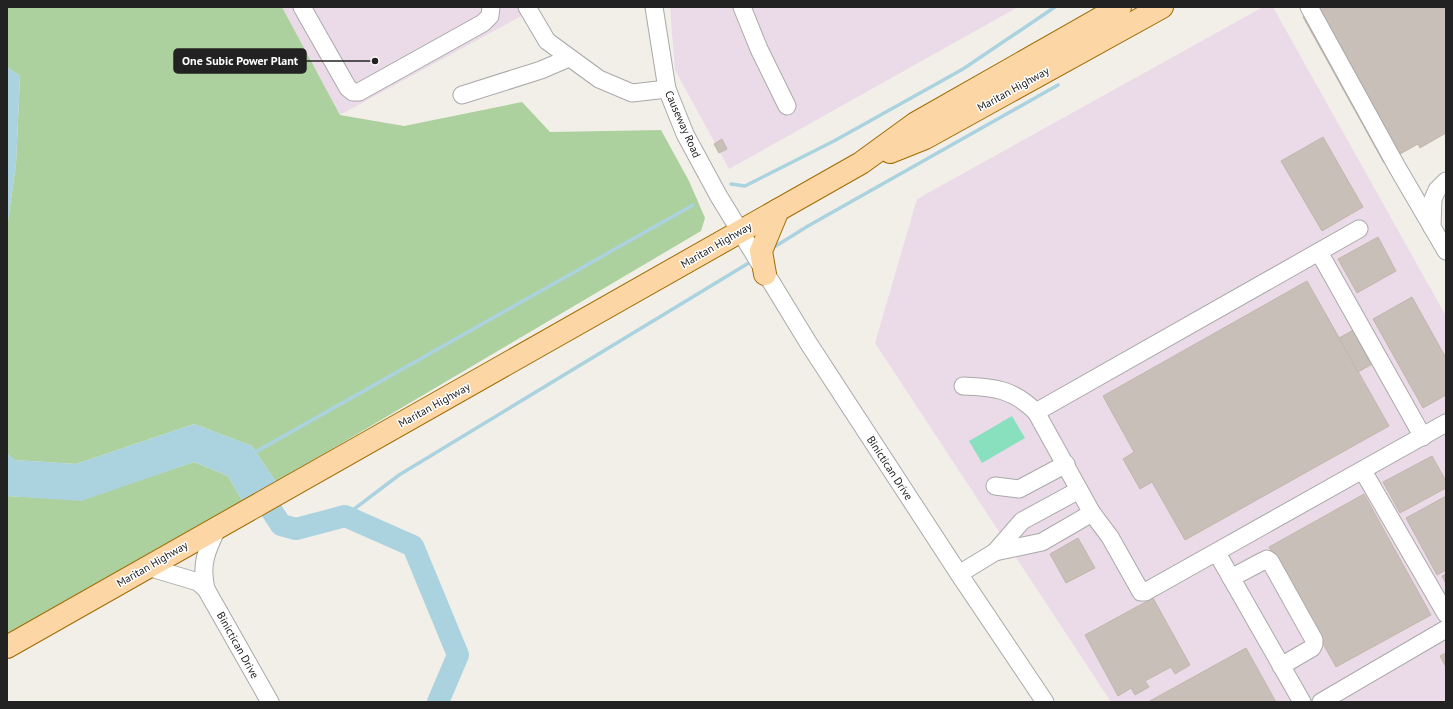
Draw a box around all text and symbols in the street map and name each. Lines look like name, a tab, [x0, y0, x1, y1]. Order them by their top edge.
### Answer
callout: One Subic Power Plant	[174, 49, 306, 73]
text: One Subic Power Plant	[182, 53, 299, 68]
street label: Maritan Highway	[975, 63, 1052, 114]
street label: Causeway Road	[662, 88, 704, 160]
street label: Maritan Highway	[678, 219, 755, 271]
street label: Maritan Highway	[396, 379, 473, 430]
street label: Binictican Drive	[864, 433, 916, 503]
street label: Maritan Highway	[114, 538, 191, 590]
street label: Binictican Drive	[214, 609, 262, 681]

